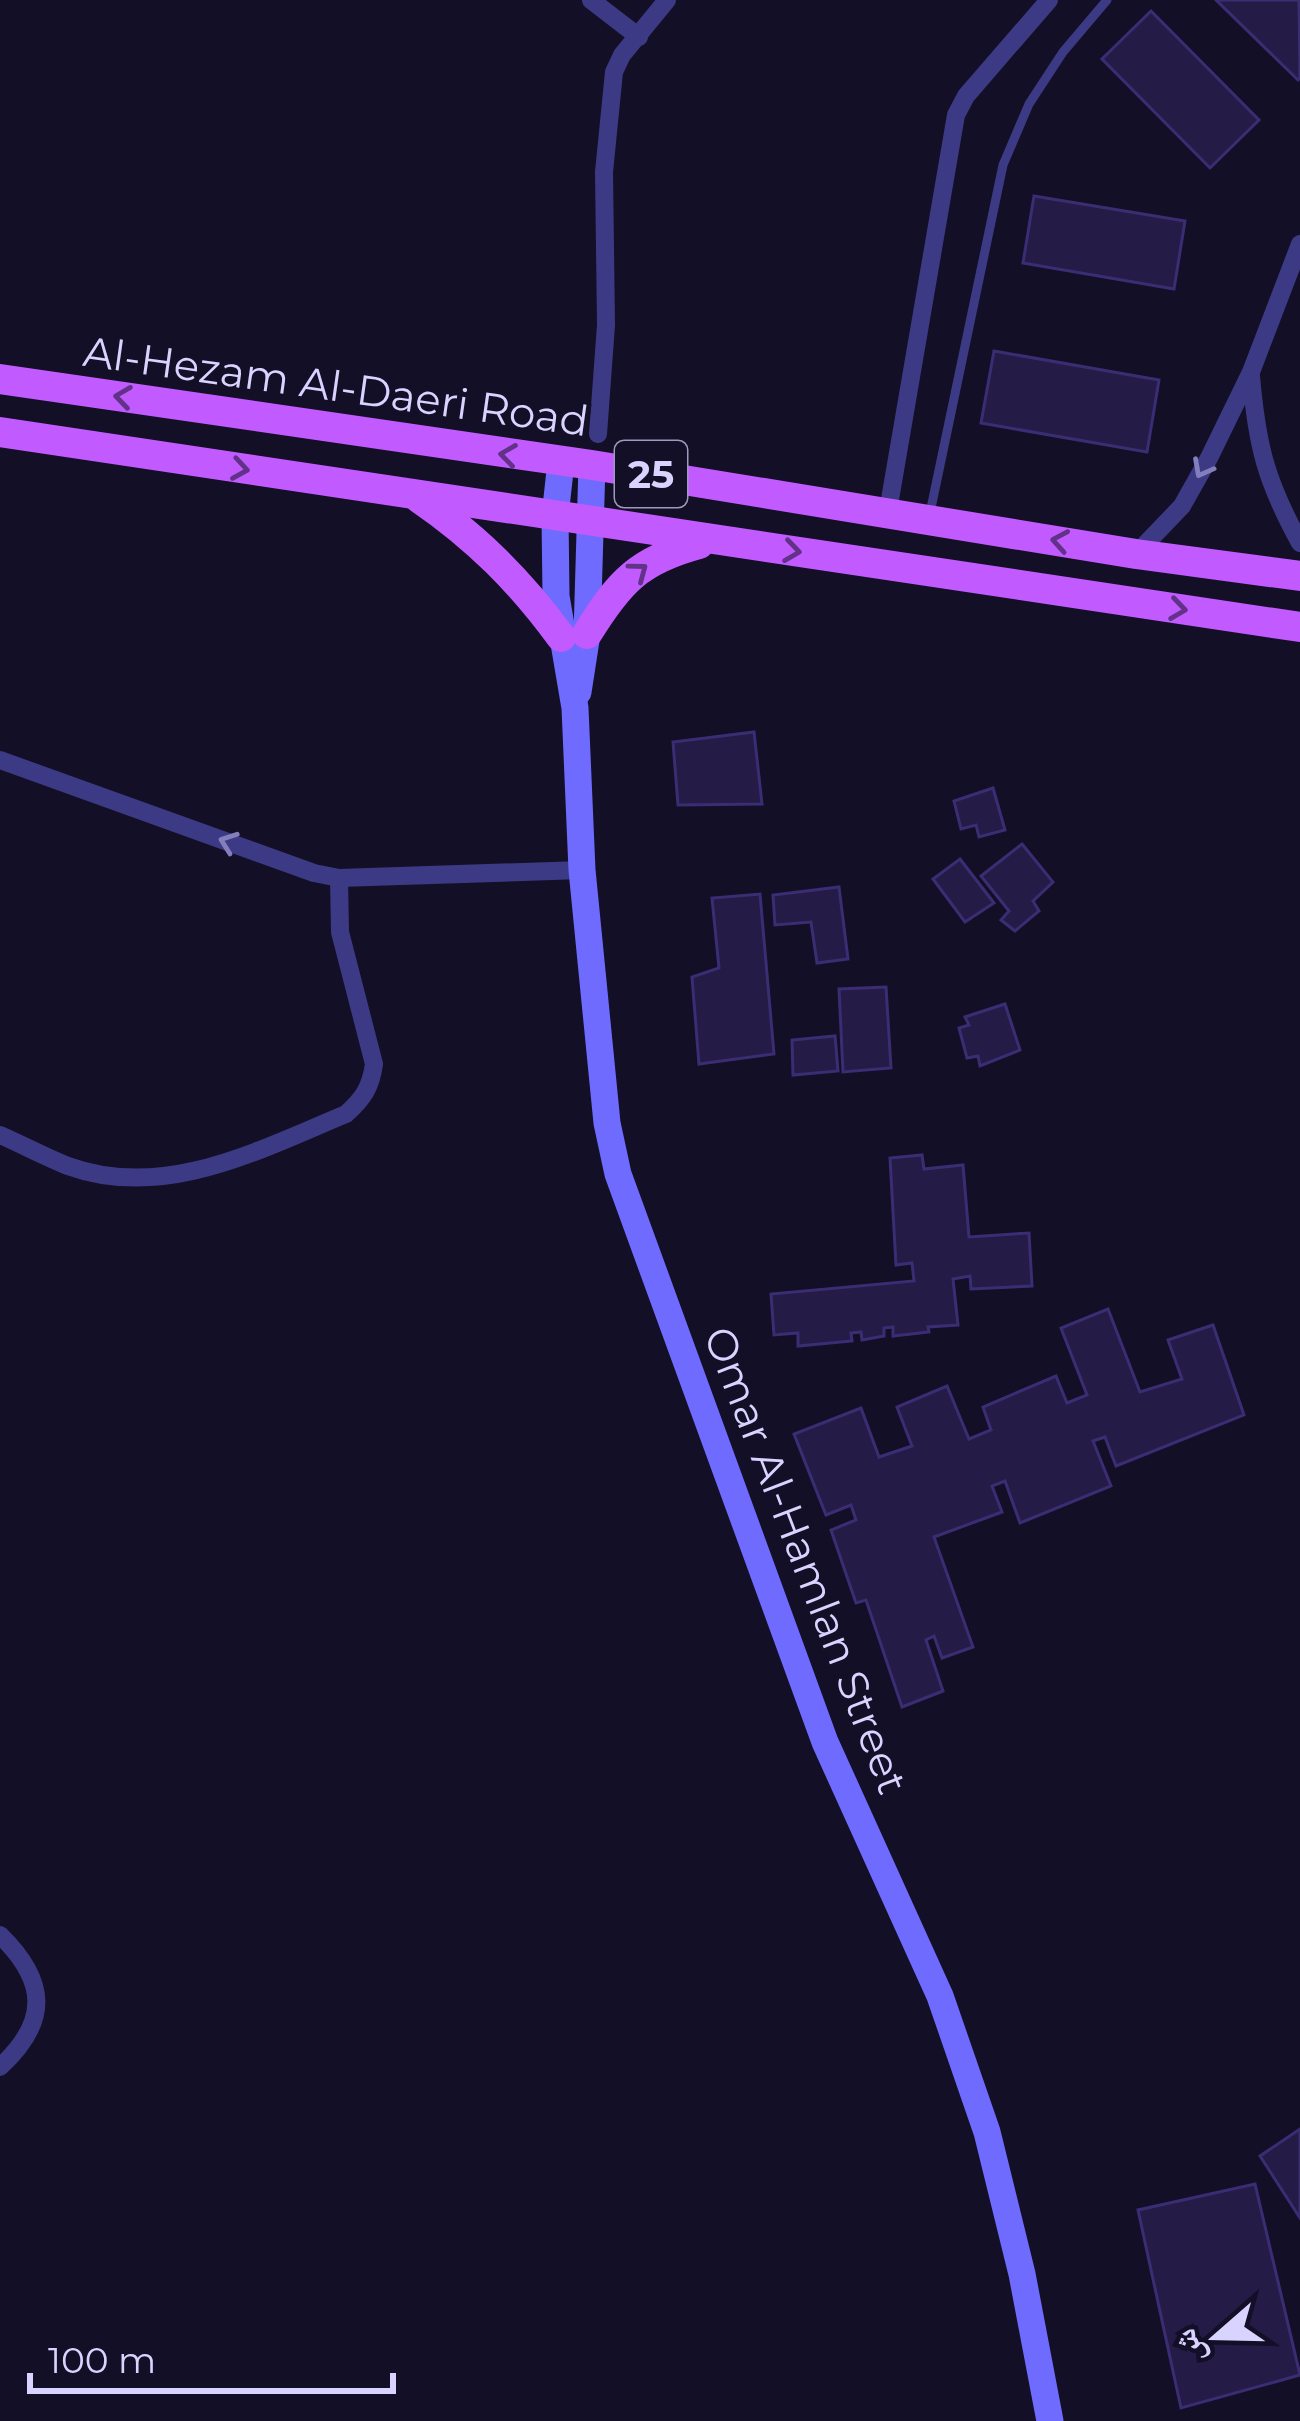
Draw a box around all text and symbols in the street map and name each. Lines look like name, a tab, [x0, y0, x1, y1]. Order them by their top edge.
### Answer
street label: Al-Hezam Al-Daeri Road	[80, 325, 592, 447]
one-way arrow	[113, 385, 132, 411]
road number: 25	[615, 441, 687, 507]
one-way arrow	[499, 443, 519, 468]
one-way arrow	[230, 455, 250, 480]
one-way arrow	[1193, 456, 1216, 477]
one-way arrow	[1050, 529, 1070, 554]
one-way arrow	[782, 538, 802, 563]
one-way arrow	[625, 564, 647, 585]
one-way arrow	[1168, 595, 1188, 621]
one-way arrow	[218, 831, 239, 856]
street label: Omar Al-Hamlan Street	[693, 1319, 919, 1801]
north arrow	[1156, 2277, 1276, 2397]
scale bar	[30, 2319, 393, 2393]
text: ش	[1163, 2324, 1213, 2371]
text: 100 m	[48, 2338, 156, 2382]

